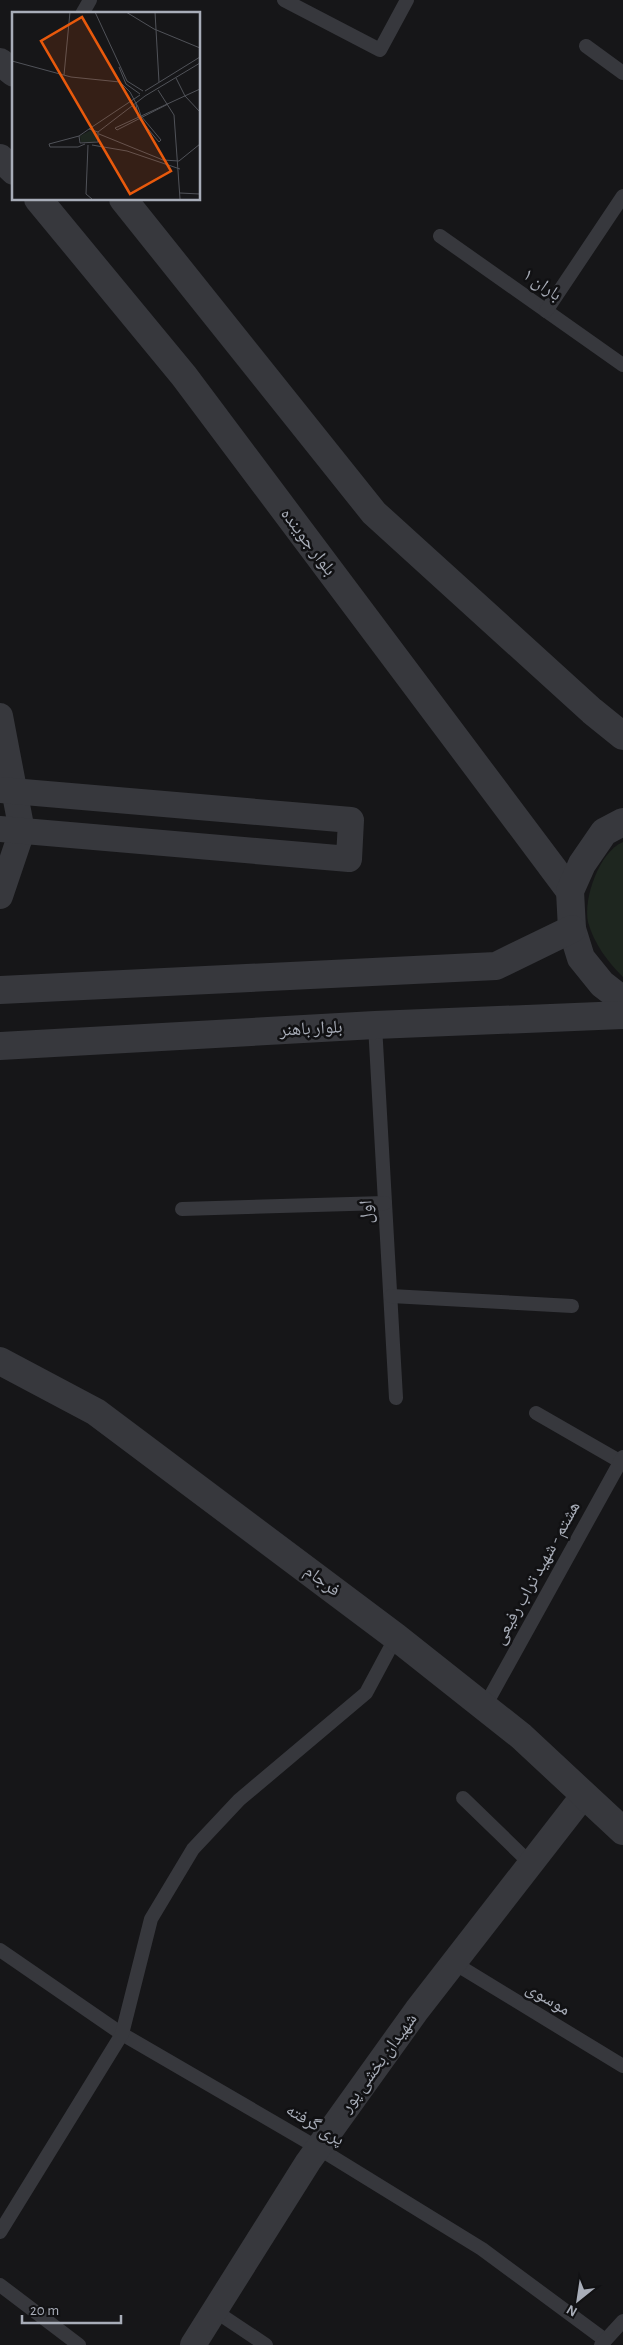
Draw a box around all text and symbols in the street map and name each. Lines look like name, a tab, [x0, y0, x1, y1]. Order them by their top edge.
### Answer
inset map	[12, 12, 200, 200]
street label: باران ۱	[519, 265, 565, 305]
street label: بلوار جوینده	[277, 505, 339, 579]
street label: بلوار باهنر	[278, 1018, 343, 1040]
street label: اول	[357, 1200, 378, 1224]
street label: هشتم - شهید تراب رفیعی	[490, 1498, 586, 1649]
street label: فرجام	[300, 1562, 343, 1602]
street label: موسوی	[522, 1979, 573, 2020]
street label: شهیدان بخشی پور	[337, 2010, 422, 2117]
street label: پری گرفته	[282, 2101, 347, 2150]
north arrow	[553, 2275, 603, 2325]
scale bar	[22, 2292, 121, 2324]
text: N	[564, 2302, 580, 2319]
text: 20 m	[30, 2303, 59, 2318]

